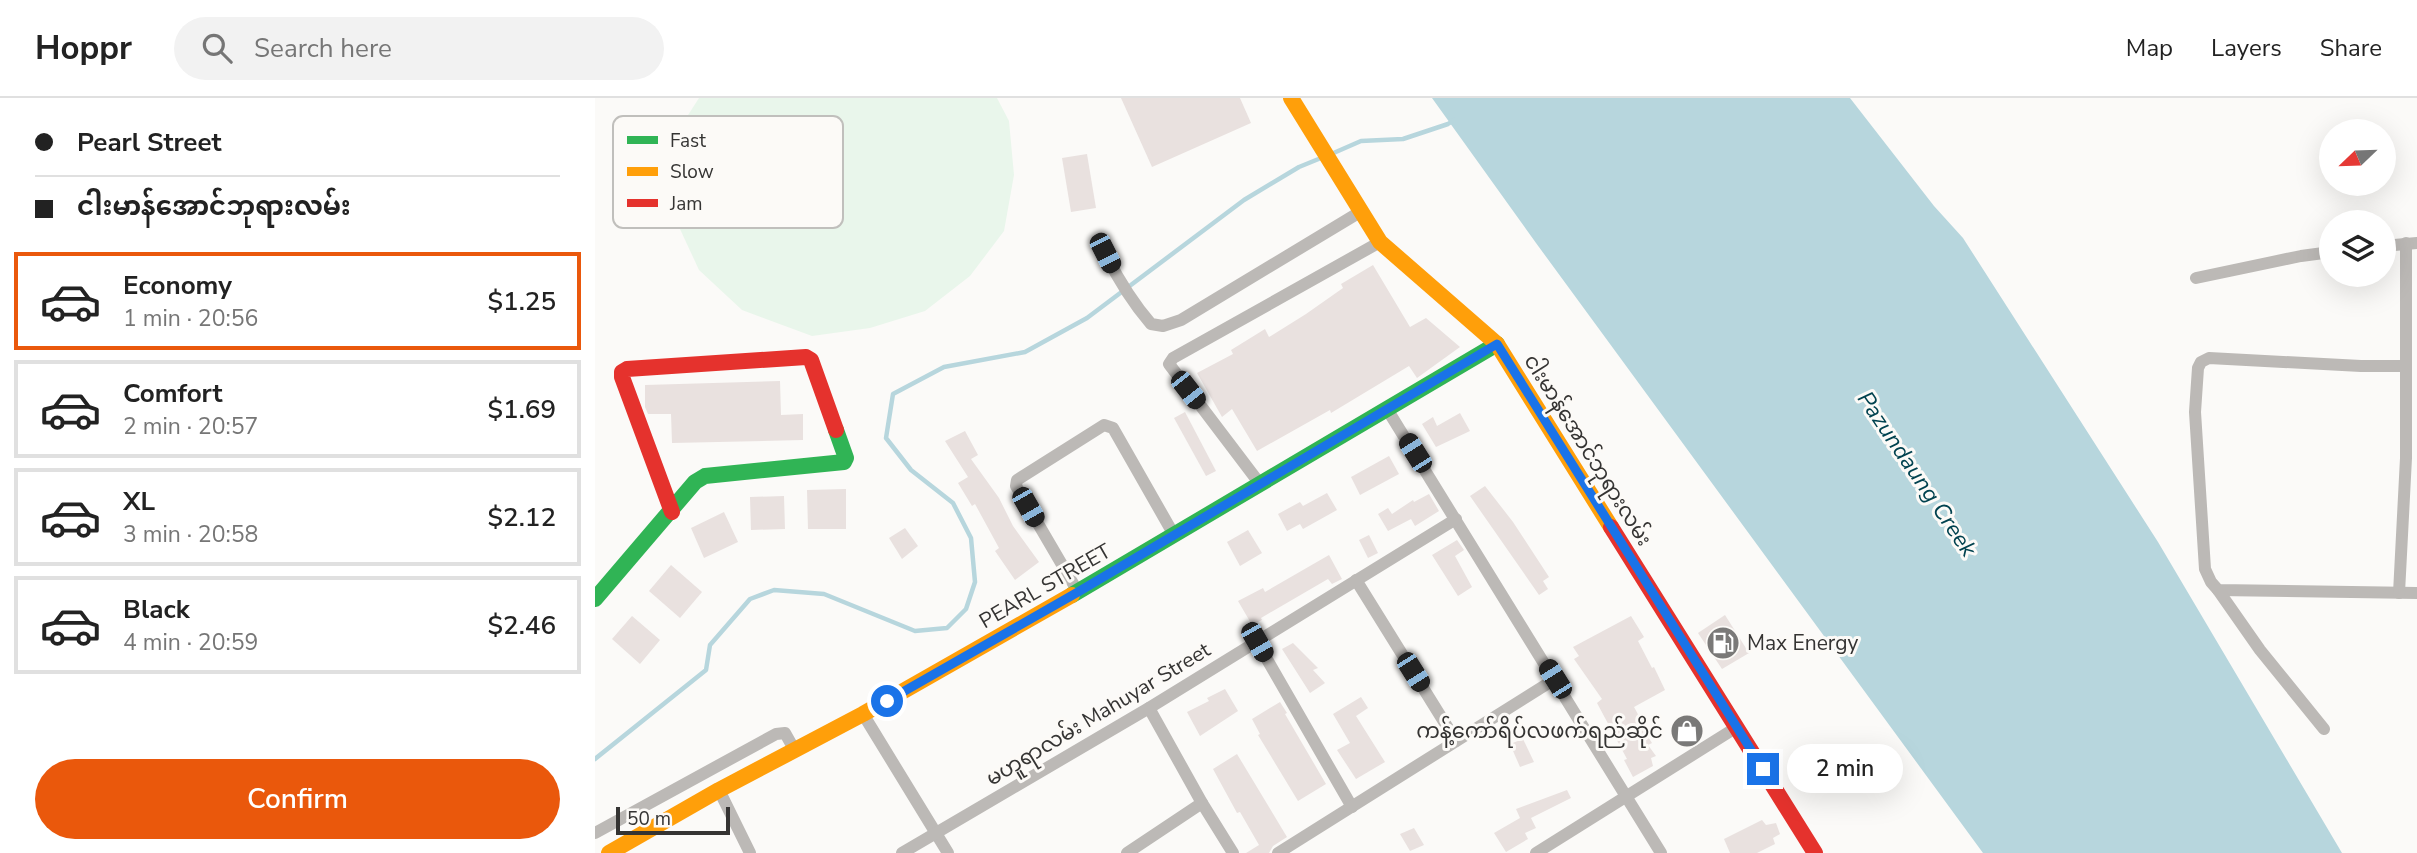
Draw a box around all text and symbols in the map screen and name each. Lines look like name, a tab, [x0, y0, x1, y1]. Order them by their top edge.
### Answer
search box	[174, 17, 664, 80]
text: Hoppr	[35, 26, 132, 71]
icon: search	[198, 29, 236, 67]
text: Search here	[254, 31, 392, 66]
text: Map	[2126, 32, 2173, 64]
text: Layers	[2211, 32, 2282, 64]
text: Share	[2320, 32, 2382, 64]
legend	[613, 116, 843, 228]
north arrow	[2319, 119, 2396, 196]
map controls	[2319, 119, 2396, 287]
text: Pearl Street	[77, 125, 221, 160]
text: Fast	[670, 128, 706, 154]
text: Slow	[670, 159, 714, 185]
text: ငါးမာန်အောင်ဘုရားလမ်း	[77, 189, 351, 224]
text: Jam	[669, 191, 703, 217]
button: layers	[2319, 210, 2396, 287]
car	[1087, 230, 1124, 276]
text: Economy	[123, 268, 232, 303]
icon: car	[39, 270, 102, 333]
text: $1.25	[487, 284, 556, 319]
text: 1 min · 20:56	[123, 303, 258, 334]
street label: ငါးမာန်အောင်ဘုရားလမ်း	[1515, 348, 1660, 553]
car	[1167, 367, 1210, 413]
text: Comfort	[123, 376, 223, 411]
icon: car	[39, 378, 102, 441]
water label: Pazundaung Creek	[1850, 385, 1984, 563]
text: $1.69	[487, 392, 556, 427]
text: 2 min · 20:57	[123, 411, 258, 442]
car	[1395, 430, 1436, 476]
text: XL	[123, 484, 155, 519]
car	[1009, 484, 1048, 530]
icon: car	[39, 486, 102, 549]
text: $2.12	[487, 500, 556, 535]
text: 3 min · 20:58	[123, 519, 258, 550]
street label: PEARL STREET	[974, 537, 1116, 635]
text: Black	[123, 592, 190, 627]
icon: car	[39, 594, 102, 657]
text: $2.46	[487, 608, 556, 643]
car	[1238, 619, 1277, 665]
fuel station icon: Max Energy	[1704, 624, 1742, 662]
text: 4 min · 20:59	[123, 627, 258, 658]
place label: Max Energy	[1747, 629, 1859, 657]
street label: မဟူရာလမ်း Mahuyar Street	[980, 634, 1217, 795]
car	[1393, 649, 1434, 695]
car	[1535, 656, 1576, 702]
route start	[871, 685, 903, 717]
shop icon: ကန့်ကော်ရိပ်လဖက်ရည်ဆိုင်	[1668, 712, 1706, 750]
place label: ကန့်ကော်ရိပ်လဖက်ရည်ဆိုင်	[1416, 715, 1663, 748]
callout: 2 min	[1787, 744, 1903, 794]
route end	[1747, 753, 1779, 785]
text: 2 min	[1816, 753, 1874, 784]
button: Confirm	[35, 759, 560, 839]
scale bar	[616, 804, 730, 836]
text: 50 m	[627, 806, 671, 832]

